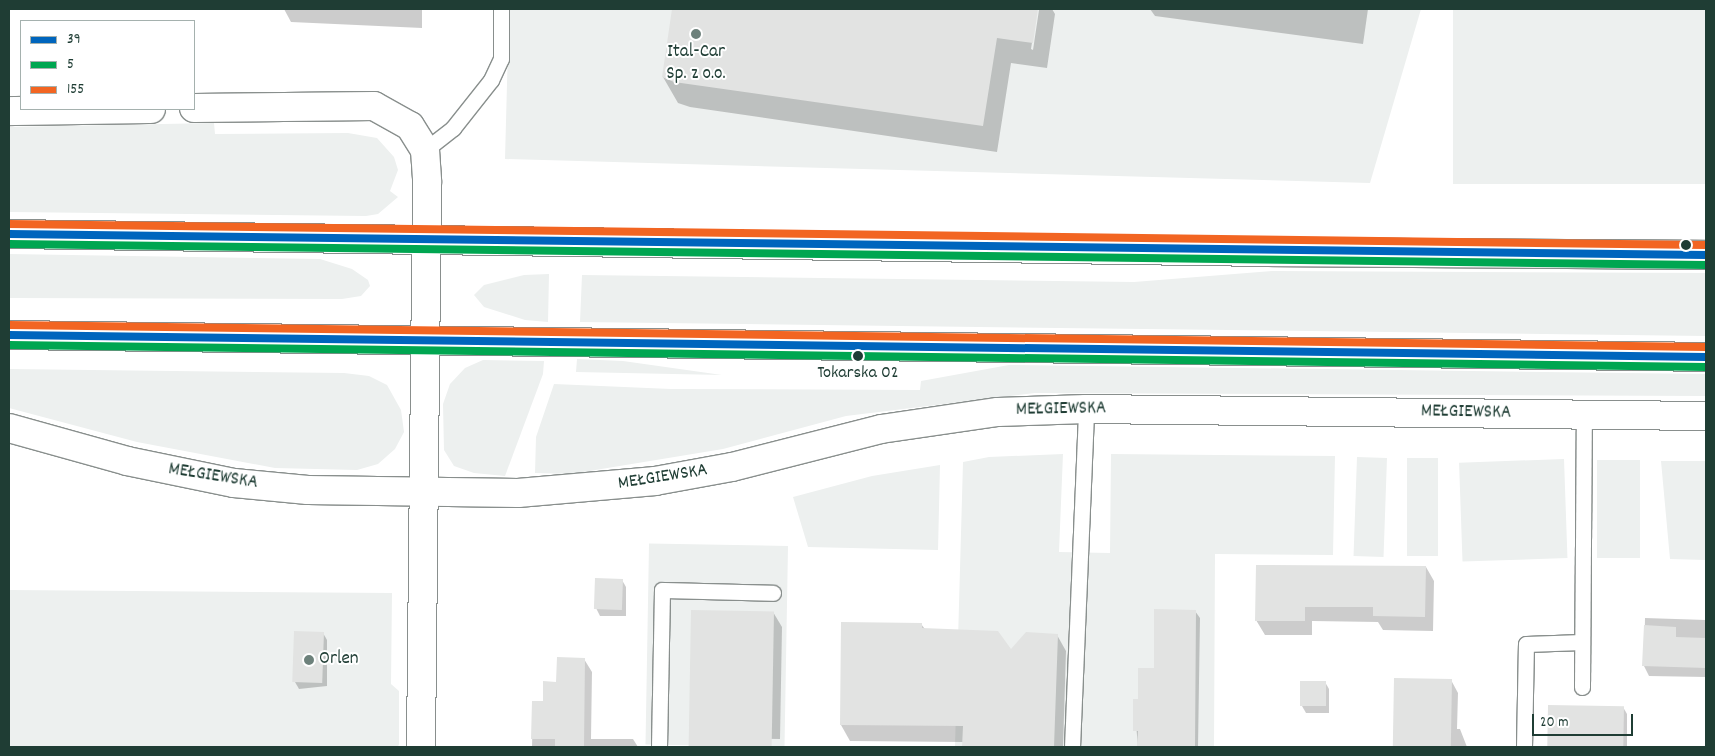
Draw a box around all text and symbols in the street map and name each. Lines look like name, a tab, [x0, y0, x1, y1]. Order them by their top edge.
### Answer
legend	[20, 20, 195, 110]
marker: Ital-Car Sp. z o.o.	[690, 28, 702, 40]
text: 39	[67, 29, 81, 51]
place label: Ital-Car Sp. z o.o.	[666, 42, 726, 86]
text: 5	[67, 54, 74, 76]
text: 155	[67, 79, 84, 101]
unlabelled marker	[1681, 240, 1691, 250]
marker: Tokarska 02	[853, 351, 863, 361]
place label: Tokarska 02	[817, 363, 899, 385]
street label: MEŁGIEWSKA	[1016, 398, 1106, 422]
street label: MEŁGIEWSKA	[1421, 401, 1511, 425]
street label: MEŁGIEWSKA	[167, 459, 259, 495]
street label: MEŁGIEWSKA	[617, 460, 709, 496]
place label: Orlen	[319, 649, 359, 671]
marker: Orlen	[303, 654, 315, 666]
scale bar	[1535, 704, 1636, 736]
text: 20 m	[1540, 712, 1568, 734]

